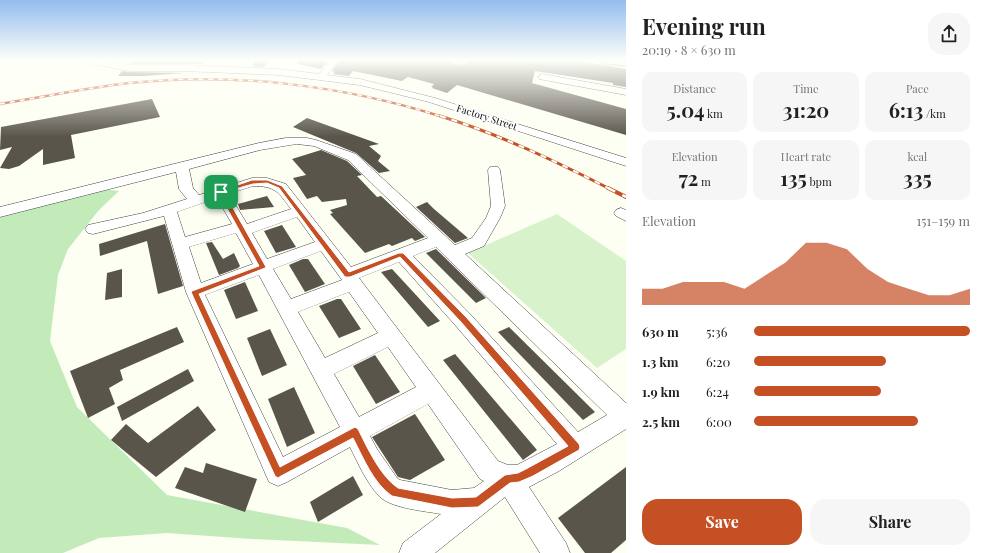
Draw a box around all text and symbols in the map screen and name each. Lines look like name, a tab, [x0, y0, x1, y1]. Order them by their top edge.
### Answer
text: Evening run	[642, 11, 766, 41]
button: share	[928, 13, 970, 55]
text: 20:19 · 8 × 630 m	[642, 41, 736, 58]
text: Distance	[673, 81, 716, 96]
text: Time	[793, 81, 819, 96]
text: Pace	[906, 81, 929, 96]
text: 5.04	[667, 96, 704, 123]
text: 31:20	[783, 96, 829, 123]
text: 6:13	[889, 96, 923, 123]
street label: Factory Street	[455, 101, 520, 134]
text: km	[704, 106, 723, 121]
text: /km	[923, 106, 946, 121]
text: Elevation	[672, 149, 718, 164]
text: Heart rate	[781, 149, 831, 164]
text: kcal	[907, 149, 927, 164]
text: 72	[679, 164, 698, 191]
text: 135	[780, 164, 807, 191]
text: 335	[903, 164, 932, 191]
text: m	[698, 174, 711, 189]
text: bpm	[807, 174, 832, 189]
pin	[204, 175, 238, 209]
icon: arrive	[210, 181, 232, 203]
text: Elevation	[642, 212, 696, 229]
text: 151–159 m	[916, 212, 970, 229]
text: 630 m	[642, 323, 679, 340]
text: 5:36	[706, 323, 727, 340]
text: 1.3 km	[642, 353, 679, 370]
text: 6:20	[706, 353, 730, 370]
text: 1.9 km	[642, 383, 680, 400]
text: 6:24	[706, 383, 729, 400]
text: 2.5 km	[642, 413, 680, 430]
text: 6:00	[706, 413, 732, 430]
button: Save	[642, 499, 802, 545]
button: Share	[810, 499, 970, 545]

